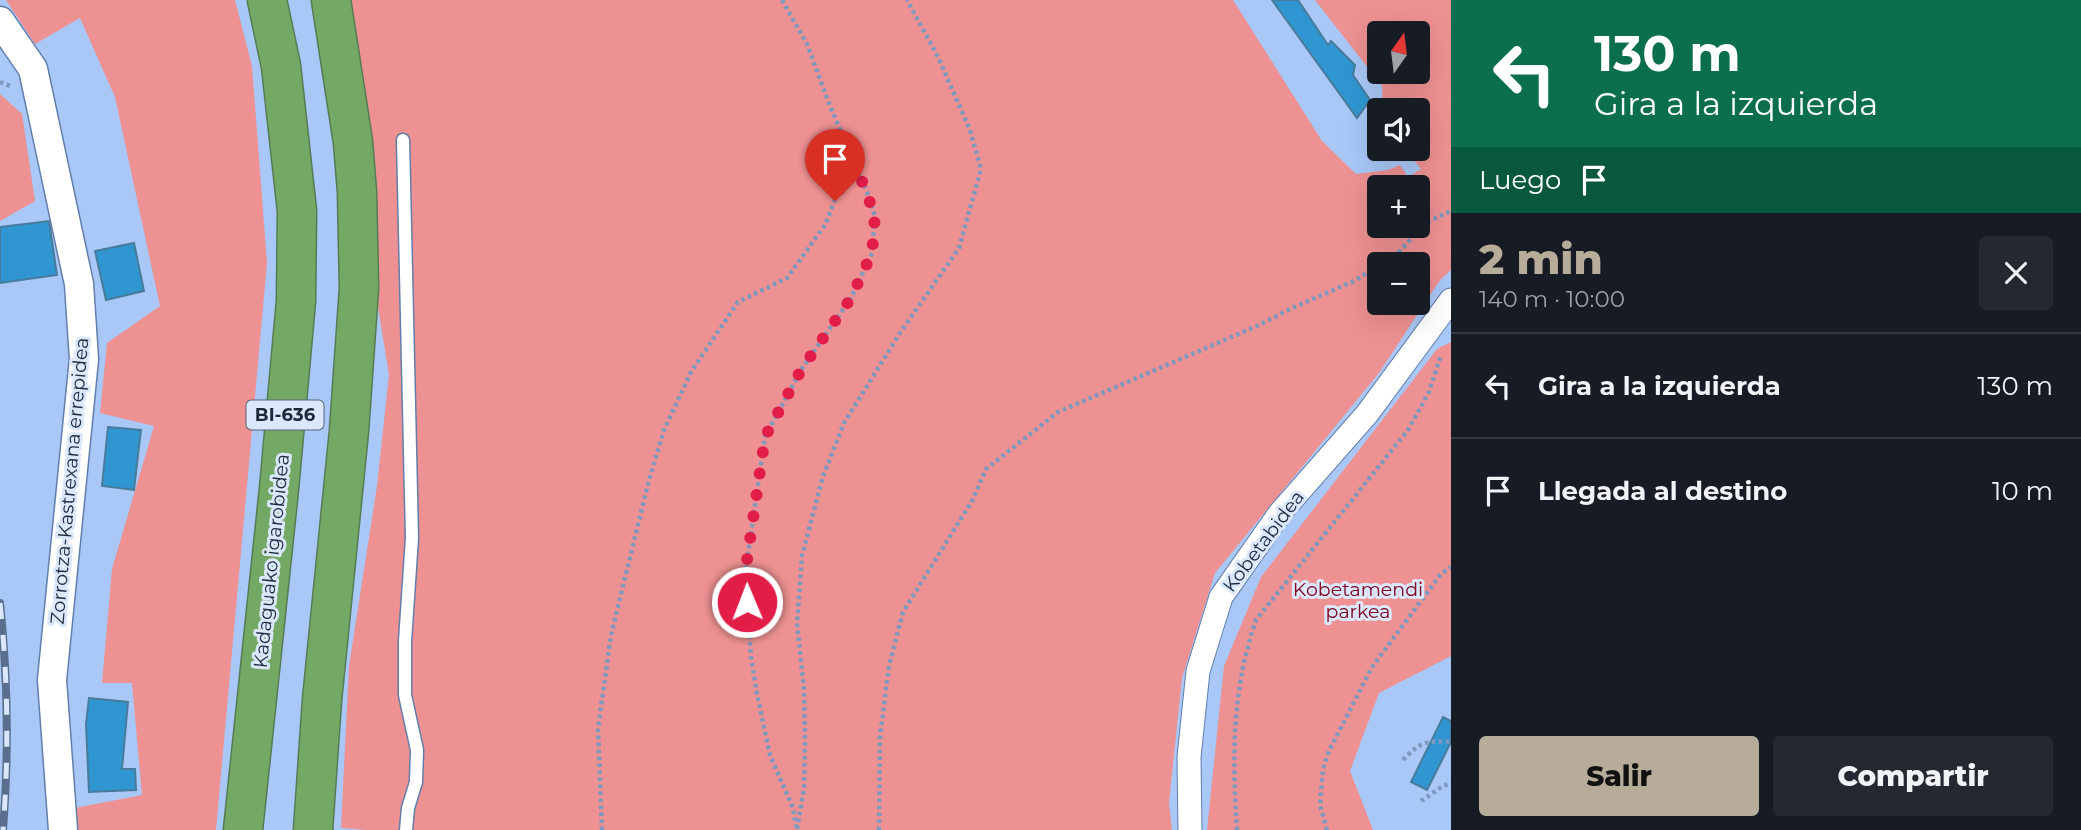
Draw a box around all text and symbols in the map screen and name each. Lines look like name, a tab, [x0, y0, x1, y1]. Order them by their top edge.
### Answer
north arrow	[1367, 21, 1430, 84]
map controls	[1367, 21, 1430, 315]
text: 130 m	[1594, 24, 1741, 83]
icon: left	[1479, 28, 1570, 119]
text: Gira a la izquierda	[1594, 84, 1878, 123]
button: sound	[1367, 98, 1430, 161]
pin	[805, 129, 865, 201]
icon: arrive	[816, 140, 854, 178]
icon: arrive	[1575, 161, 1613, 199]
text: Luego	[1479, 164, 1561, 196]
button: +	[1367, 175, 1430, 238]
text: 2 min	[1479, 233, 1603, 285]
button: close	[1979, 236, 2053, 310]
button: −	[1367, 252, 1430, 315]
text: 140 m · 10:00	[1479, 285, 1625, 313]
street label: Zorrotza-Kastrexana errepidea	[45, 337, 94, 625]
icon: left	[1479, 367, 1517, 405]
text: Gira a la izquierda	[1538, 370, 1781, 402]
text: 130 m	[1977, 370, 2053, 402]
road number: BI-636	[246, 400, 324, 430]
street label: Kadaguako igarobidea	[249, 453, 294, 669]
icon: arrive	[1479, 472, 1517, 510]
text: Llegada al destino	[1538, 475, 1787, 507]
text: 10 m	[1992, 475, 2053, 507]
street label: Kobetabidea	[1218, 486, 1309, 597]
position arrow	[710, 565, 784, 639]
park label: Kobetamendi parkea	[1293, 578, 1423, 623]
button: Salir	[1479, 736, 1759, 816]
button: Compartir	[1773, 736, 2053, 816]

